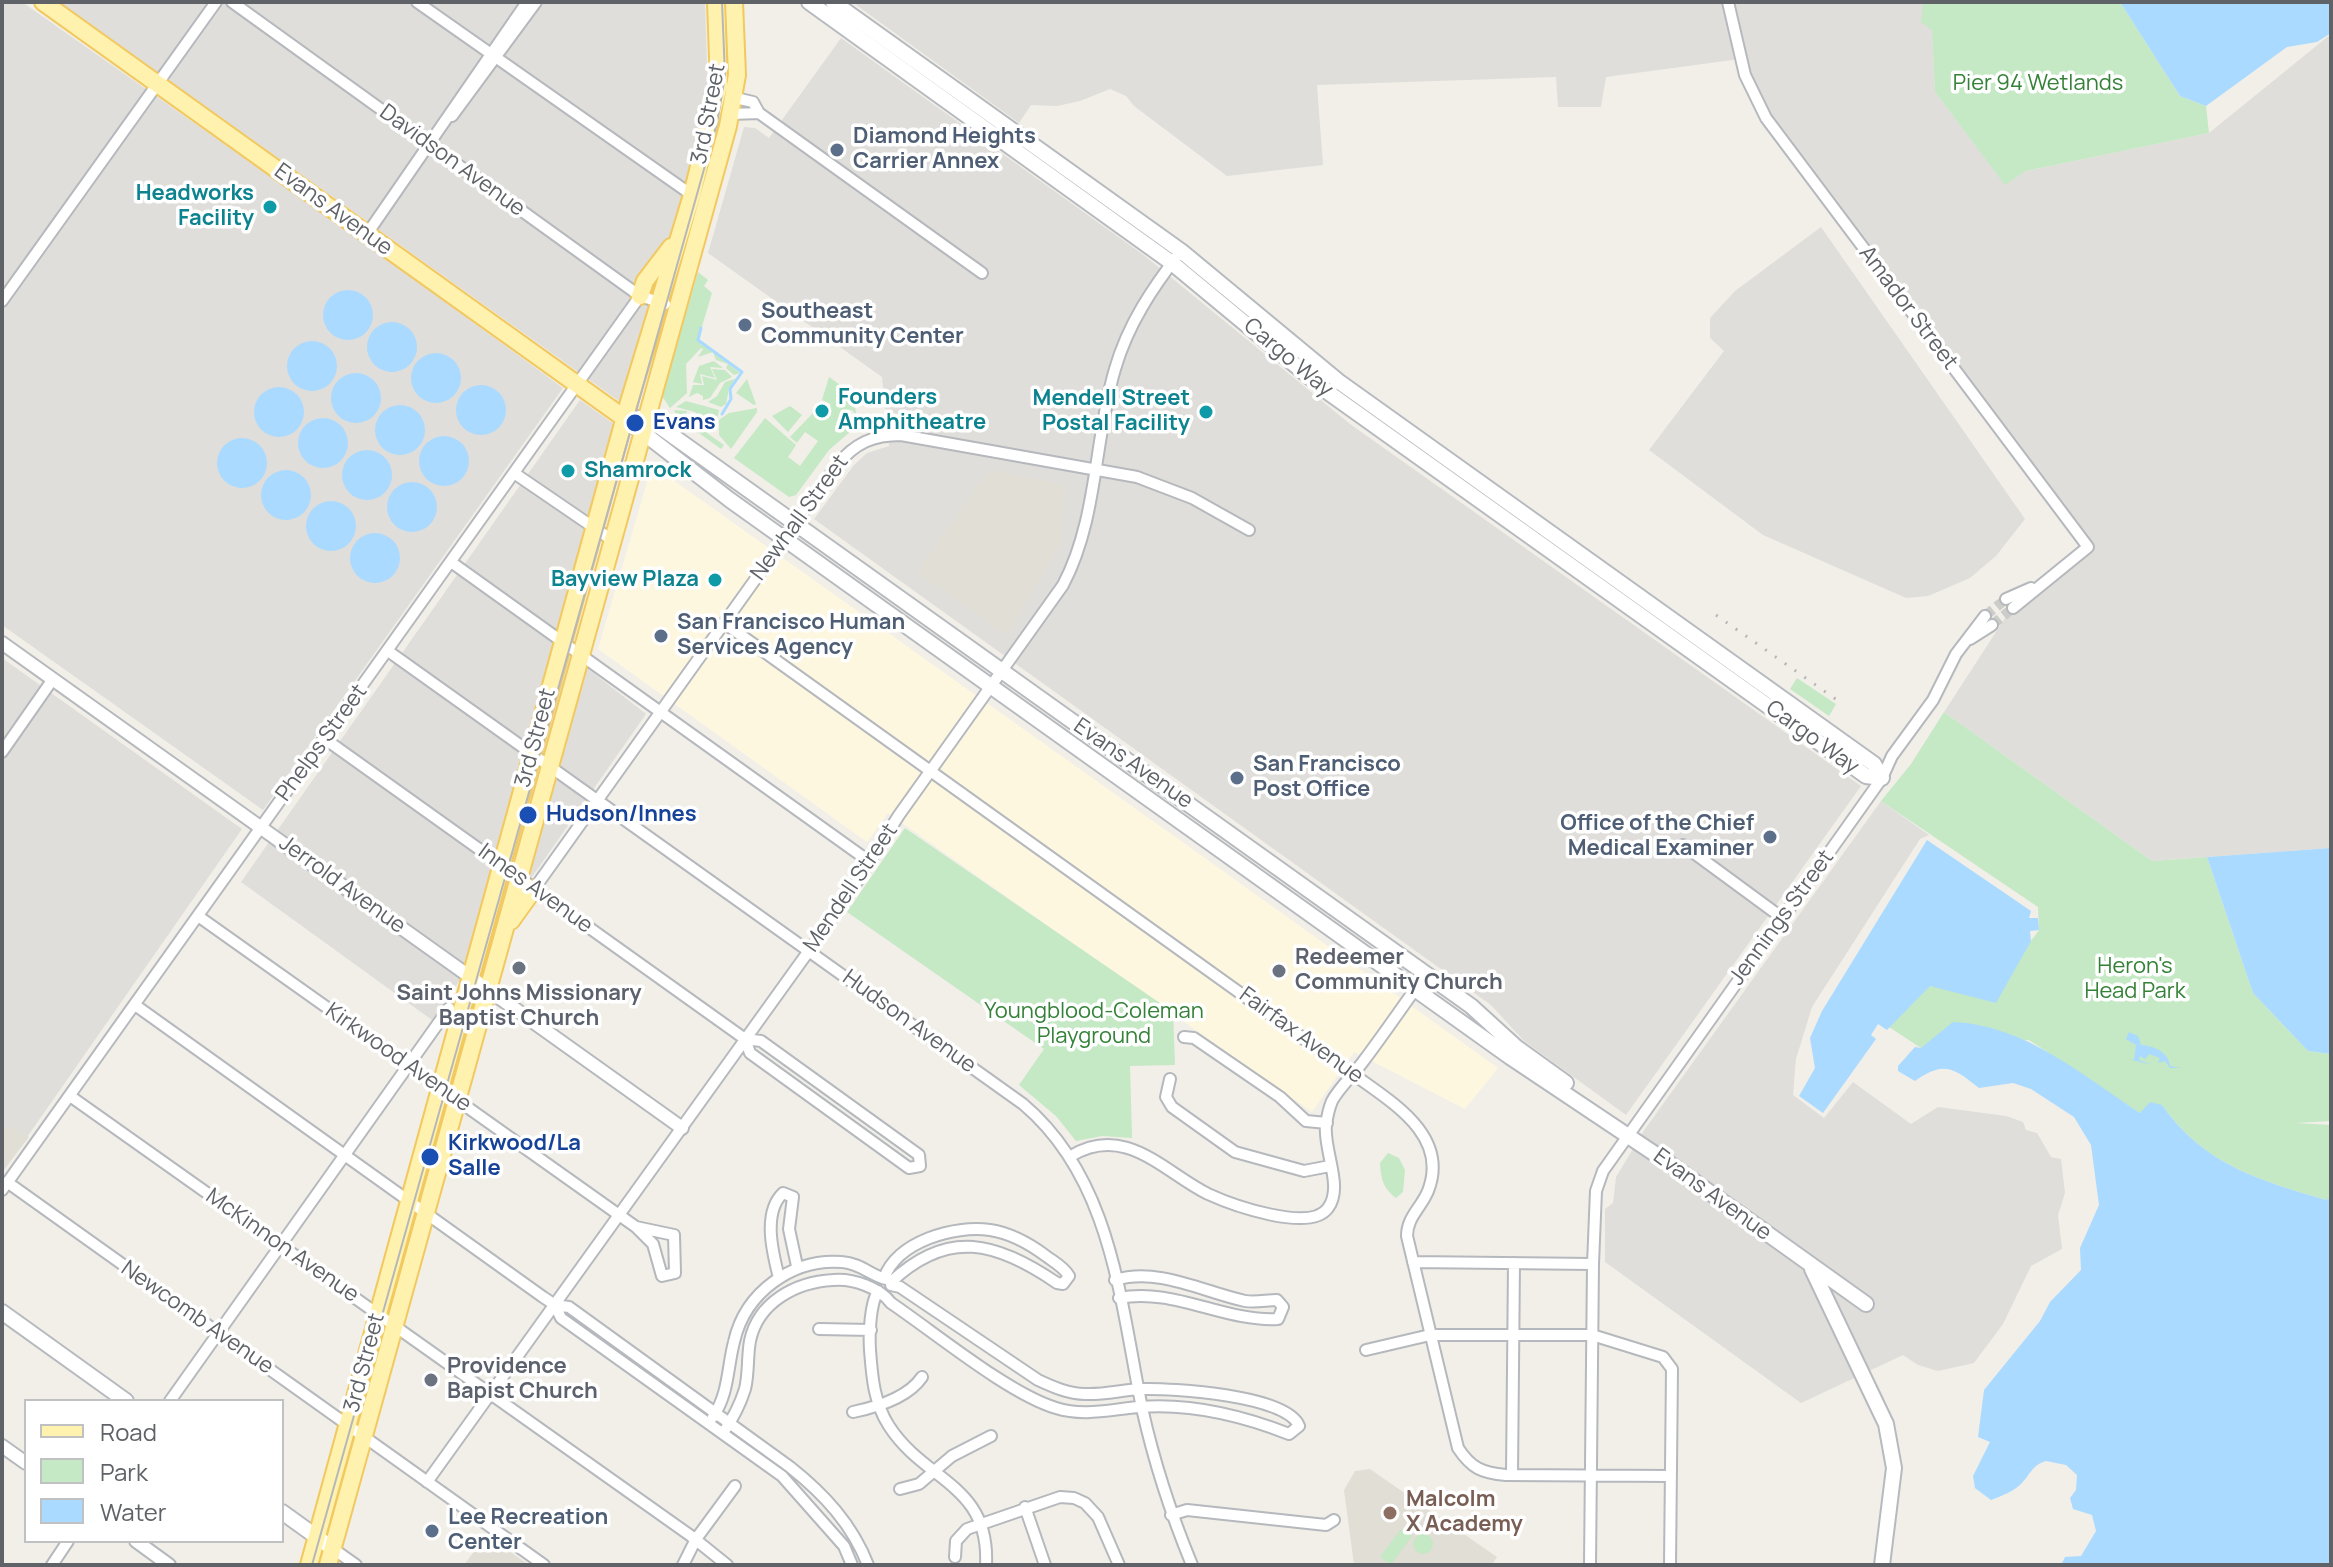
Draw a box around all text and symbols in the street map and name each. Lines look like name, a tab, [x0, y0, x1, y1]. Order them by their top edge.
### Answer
street label: 3rd Street	[686, 61, 732, 167]
park label: Pier 94 Wetlands	[1953, 71, 2123, 97]
street label: Davidson Avenue	[374, 99, 530, 223]
place label: Diamond Heights Carrier Annex	[853, 124, 1036, 176]
marker: Diamond Heights Carrier Annex	[828, 141, 846, 159]
street label: Evans Avenue	[269, 158, 397, 262]
place label: Headworks Facility	[136, 181, 254, 232]
marker: Headworks Facility	[261, 198, 279, 216]
street label: Amador Street	[1853, 241, 1963, 375]
place label: Southeast Community Center	[761, 299, 964, 350]
street label: Cargo Way	[1238, 313, 1338, 403]
marker: Southeast Community Center	[736, 316, 754, 334]
place label: Founders Amphitheatre	[838, 385, 986, 436]
place label: Mendell Street Postal Facility	[1033, 386, 1190, 438]
marker: Founders Amphitheatre	[813, 402, 831, 420]
marker: Mendell Street Postal Facility	[1197, 403, 1215, 421]
place label: Evans	[653, 410, 716, 436]
marker: Evans	[624, 412, 646, 434]
street label: Newhall Street	[746, 450, 854, 586]
place label: Shamrock	[584, 458, 691, 484]
marker: Shamrock	[559, 462, 577, 480]
place label: Bayview Plaza	[551, 567, 699, 593]
marker: Bayview Plaza	[706, 571, 724, 589]
place label: San Francisco Human Services Agency	[677, 610, 905, 662]
marker: San Francisco Human Services Agency	[652, 627, 670, 645]
street label: Phelps Street	[271, 679, 373, 807]
street label: 3rd Street	[510, 685, 562, 791]
street label: Cargo Way	[1760, 695, 1864, 781]
street label: Evans Avenue	[1068, 713, 1198, 815]
place label: San Francisco Post Office	[1253, 752, 1401, 804]
marker: San Francisco Post Office	[1228, 769, 1246, 787]
place label: Hudson/Innes	[546, 802, 697, 828]
marker: Hudson/Innes	[517, 804, 539, 826]
place label: Office of the Chief Medical Examiner	[1560, 811, 1754, 862]
street label: Mendell Street	[798, 819, 904, 957]
marker: Office of the Chief Medical Examiner	[1761, 828, 1779, 846]
street label: Jerrold Avenue	[274, 830, 410, 940]
street label: Innes Avenue	[473, 839, 597, 939]
street label: Jennings Street	[1724, 845, 1840, 991]
place label: Redeemer Community Church	[1295, 945, 1503, 996]
park label: Heron's Head Park	[2084, 954, 2186, 1006]
marker: Saint Johns Missionary Baptist Church	[510, 959, 528, 977]
marker: Redeemer Community Church	[1270, 962, 1288, 980]
street label: Hudson Avenue	[837, 965, 981, 1079]
place label: Saint Johns Missionary Baptist Church	[396, 981, 642, 1032]
street label: Fairfax Avenue	[1234, 982, 1368, 1090]
street label: Kirkwood Avenue	[320, 998, 476, 1118]
park label: Youngblood-Coleman Playground	[984, 999, 1204, 1050]
place label: Kirkwood/La Salle	[448, 1131, 581, 1182]
street label: Evans Avenue	[1648, 1143, 1776, 1247]
marker: Kirkwood/La Salle	[419, 1146, 441, 1168]
street label: McKinnon Avenue	[200, 1183, 364, 1309]
street label: Newcomb Avenue	[116, 1256, 278, 1380]
street label: 3rd Street	[339, 1310, 391, 1416]
place label: Providence Bapist Church	[447, 1354, 598, 1406]
marker: Providence Bapist Church	[422, 1371, 440, 1389]
legend	[24, 1399, 284, 1543]
text: Road	[100, 1415, 157, 1448]
text: Park	[100, 1455, 148, 1488]
place label: Malcolm X Academy	[1406, 1487, 1523, 1538]
text: Water	[100, 1495, 167, 1528]
marker: Malcolm X Academy	[1381, 1504, 1399, 1522]
place label: Lee Recreation Center	[448, 1505, 608, 1556]
marker: Lee Recreation Center	[423, 1522, 441, 1540]

